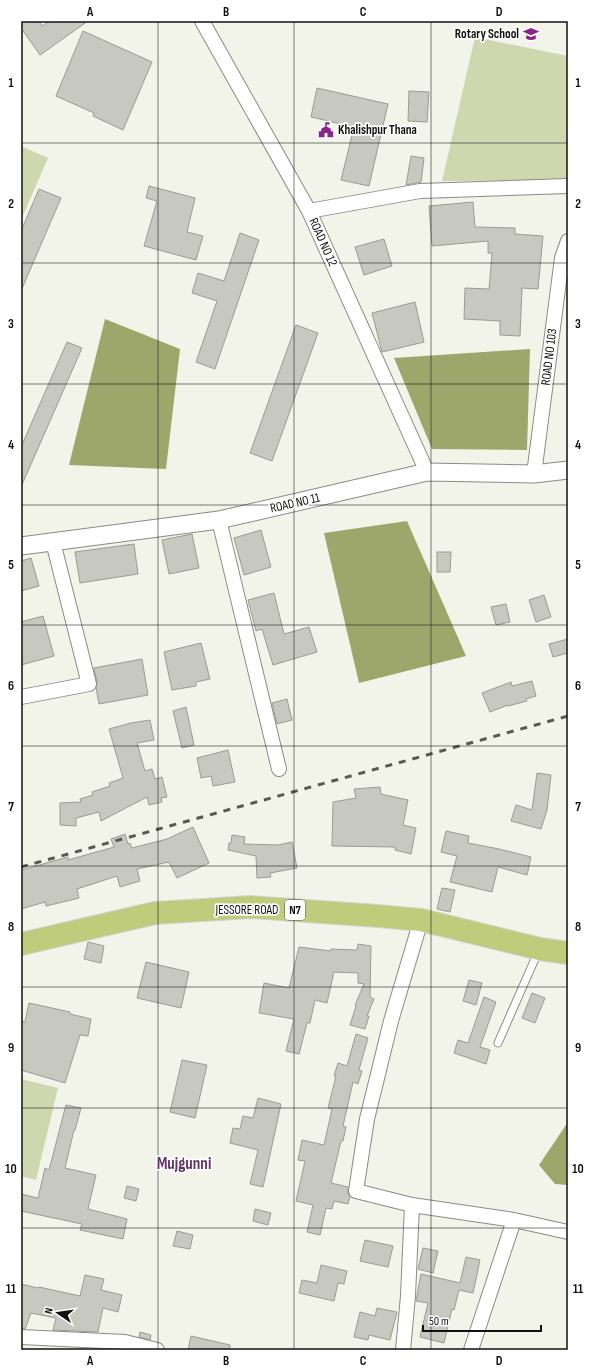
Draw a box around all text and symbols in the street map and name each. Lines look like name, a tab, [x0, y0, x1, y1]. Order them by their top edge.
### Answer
text: A	[86, 4, 94, 20]
text: B	[223, 4, 229, 20]
text: C	[360, 4, 367, 20]
text: D	[496, 4, 503, 20]
school or university icon: Rotary School	[522, 25, 540, 43]
place label: Rotary School	[455, 26, 519, 42]
text: 1	[8, 75, 14, 91]
text: 1	[575, 75, 581, 91]
public building icon: Khalishpur Thana	[317, 121, 335, 139]
place label: Khalishpur Thana	[338, 122, 417, 138]
text: 2	[8, 196, 14, 212]
text: 2	[575, 196, 581, 212]
street label: ROAD NO 12	[305, 215, 341, 269]
text: 3	[8, 316, 14, 332]
text: 3	[575, 316, 581, 332]
street label: ROAD NO 103	[538, 328, 560, 386]
text: 4	[8, 437, 14, 453]
text: 4	[575, 437, 581, 453]
street label: ROAD NO 11	[269, 489, 322, 516]
text: 5	[8, 557, 14, 573]
text: 5	[575, 557, 581, 573]
text: 6	[8, 678, 14, 694]
text: 6	[575, 678, 581, 694]
text: 7	[8, 799, 14, 815]
text: 7	[575, 799, 581, 815]
road number: N7	[285, 900, 305, 920]
street label: JESSORE ROAD	[215, 902, 278, 918]
text: 8	[8, 919, 14, 935]
text: 8	[575, 919, 581, 935]
text: 9	[8, 1040, 14, 1056]
text: 9	[575, 1040, 581, 1056]
district label: Mujgunni	[157, 1154, 211, 1174]
text: 10	[5, 1161, 17, 1177]
text: 10	[572, 1161, 584, 1177]
text: 11	[6, 1281, 16, 1297]
text: 11	[573, 1281, 583, 1297]
north arrow	[38, 1293, 78, 1333]
text: N	[42, 1306, 56, 1315]
scale bar	[423, 1307, 541, 1333]
text: 50 m	[429, 1314, 449, 1329]
text: A	[86, 1353, 94, 1369]
text: B	[223, 1353, 229, 1369]
text: C	[360, 1353, 367, 1369]
text: D	[496, 1353, 503, 1369]

